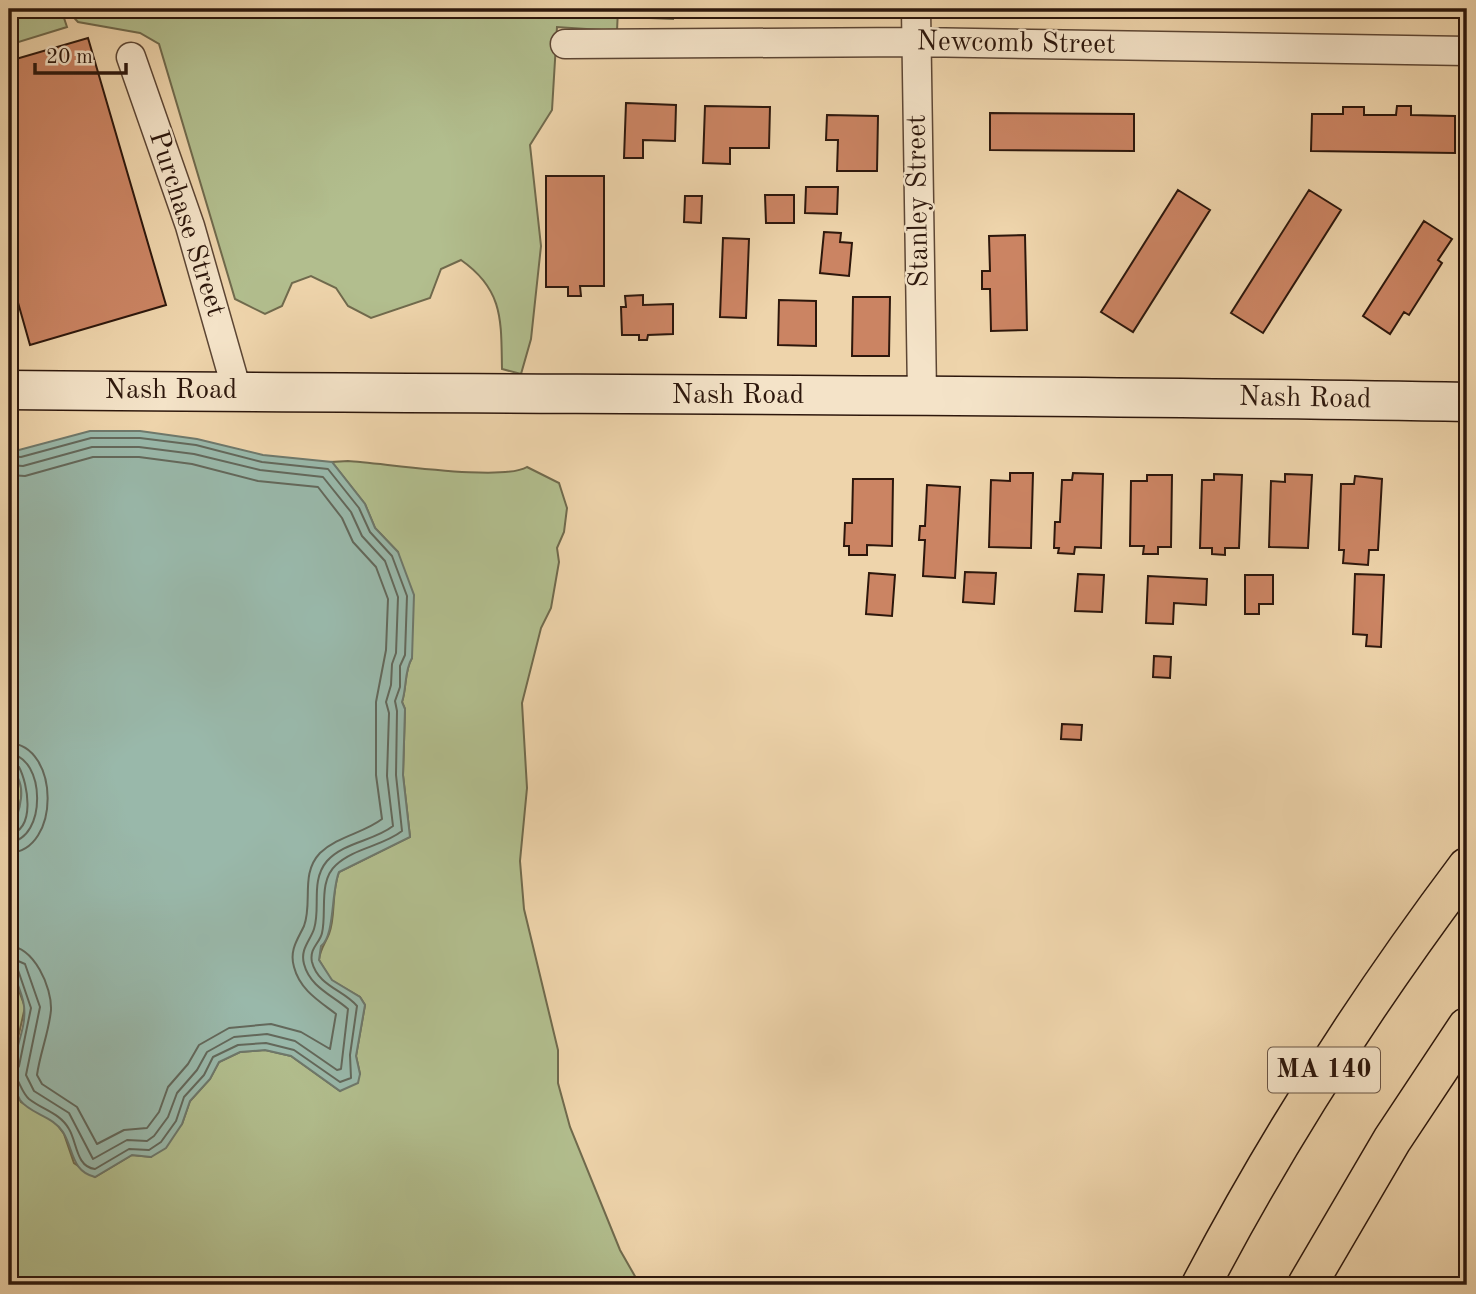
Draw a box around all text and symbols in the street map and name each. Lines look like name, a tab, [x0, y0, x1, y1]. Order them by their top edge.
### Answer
street label: Newcomb Street	[916, 28, 1116, 60]
scale bar	[35, 32, 126, 76]
text: 20 m	[46, 47, 93, 68]
street label: Stanley Street	[903, 114, 935, 288]
street label: Purchase Street	[143, 128, 229, 320]
street label: Nash Road	[104, 377, 238, 405]
street label: Nash Road	[671, 382, 805, 410]
street label: Nash Road	[1238, 384, 1372, 414]
road number: MA 140	[1268, 1048, 1380, 1092]

